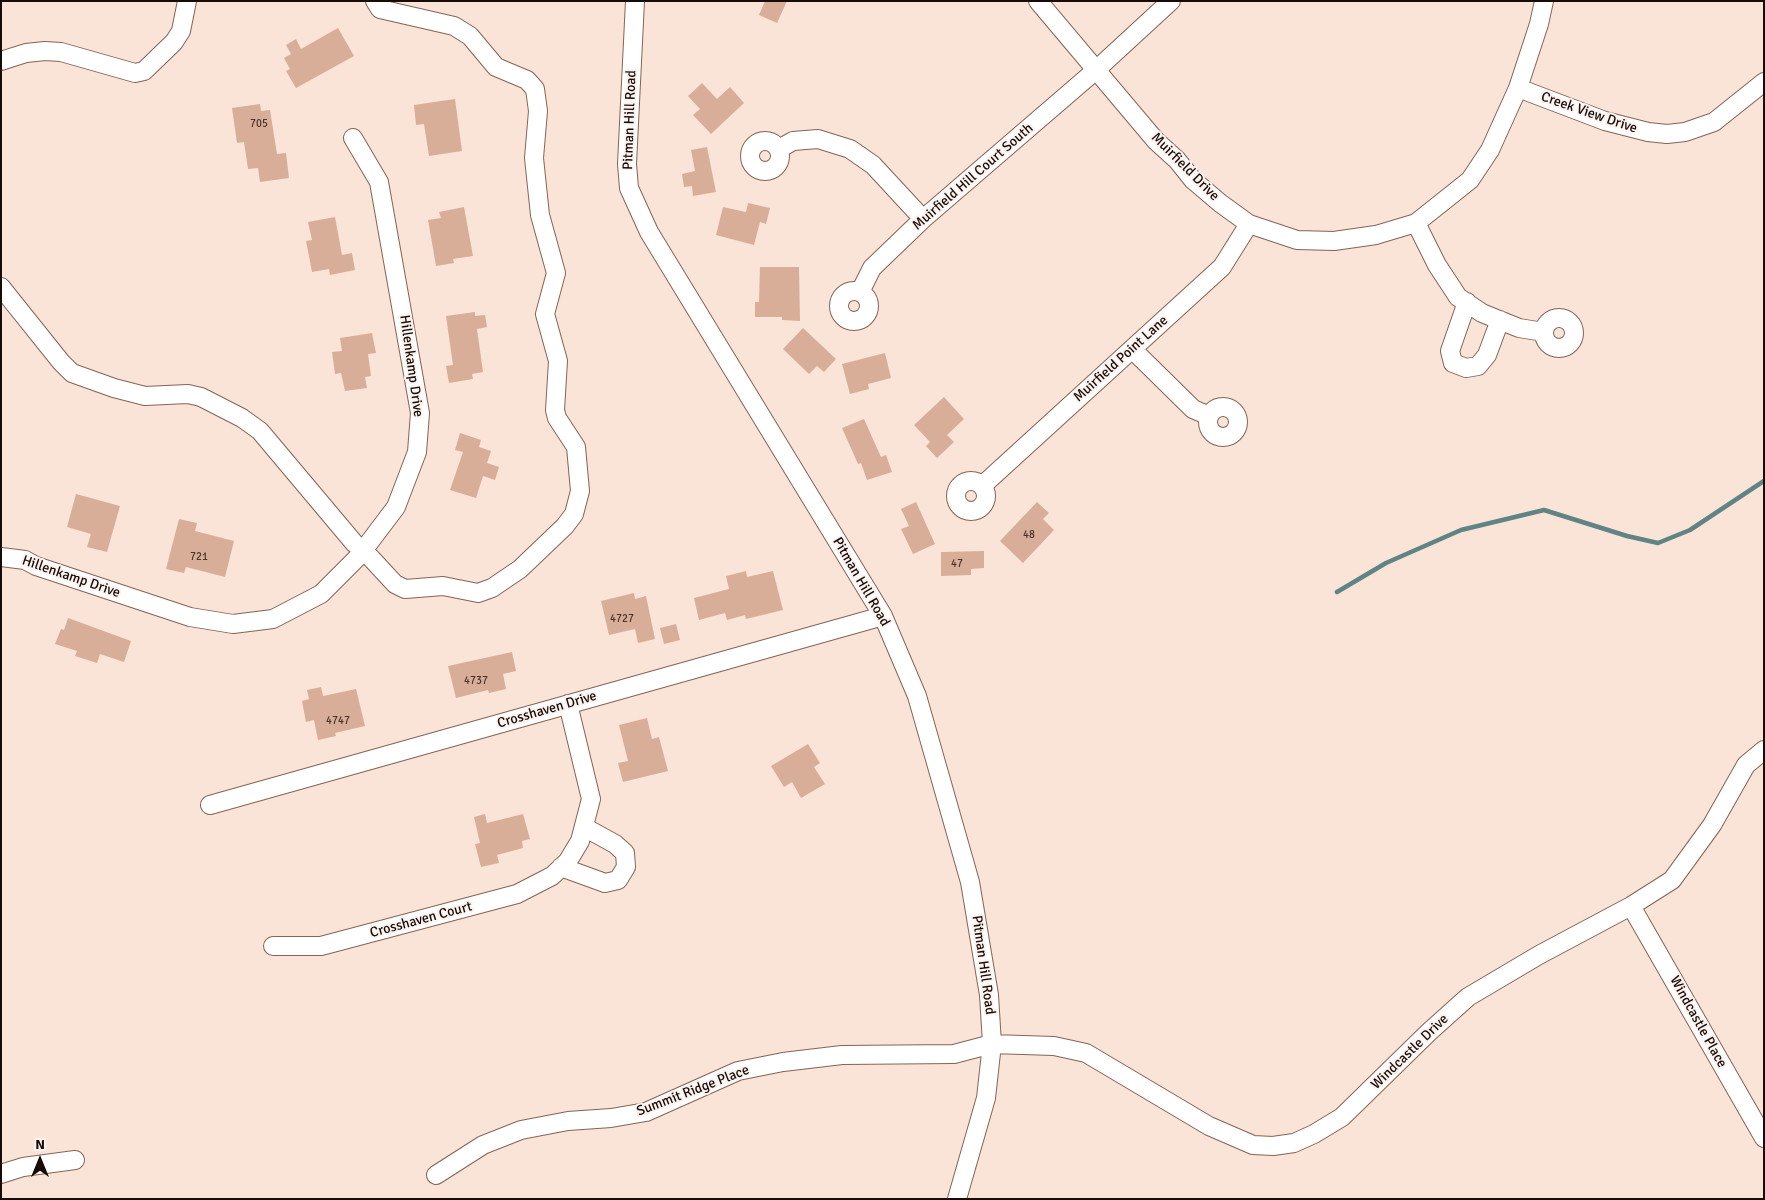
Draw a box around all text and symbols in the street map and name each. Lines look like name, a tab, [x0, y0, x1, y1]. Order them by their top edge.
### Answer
street label: Pitman Hill Road	[620, 70, 640, 170]
street label: Creek View Drive	[1539, 89, 1639, 137]
house number: 705	[250, 117, 268, 131]
street label: Muirfield Hill Court South	[909, 120, 1037, 234]
street label: Muirfield Drive	[1148, 130, 1222, 204]
street label: Muirfield Point Lane	[1070, 312, 1172, 406]
street label: Hillenkamp Drive	[396, 314, 426, 418]
house number: 48	[1023, 528, 1035, 542]
street label: Pitman Hill Road	[829, 535, 893, 629]
house number: 721	[190, 550, 208, 564]
street label: Hillenkamp Drive	[20, 552, 122, 602]
house number: 47	[951, 557, 963, 571]
house number: 4727	[610, 612, 634, 626]
house number: 4737	[464, 674, 488, 688]
street label: Crosshaven Drive	[495, 688, 599, 732]
house number: 4747	[326, 714, 350, 728]
street label: Crosshaven Court	[368, 898, 474, 942]
street label: Pitman Hill Road	[968, 914, 998, 1016]
street label: Windcastle Place	[1666, 973, 1730, 1071]
street label: Windcastle Drive	[1368, 1011, 1452, 1093]
street label: Summit Ridge Place	[634, 1062, 752, 1120]
north arrow	[15, 1135, 65, 1185]
text: N	[35, 1136, 45, 1153]

